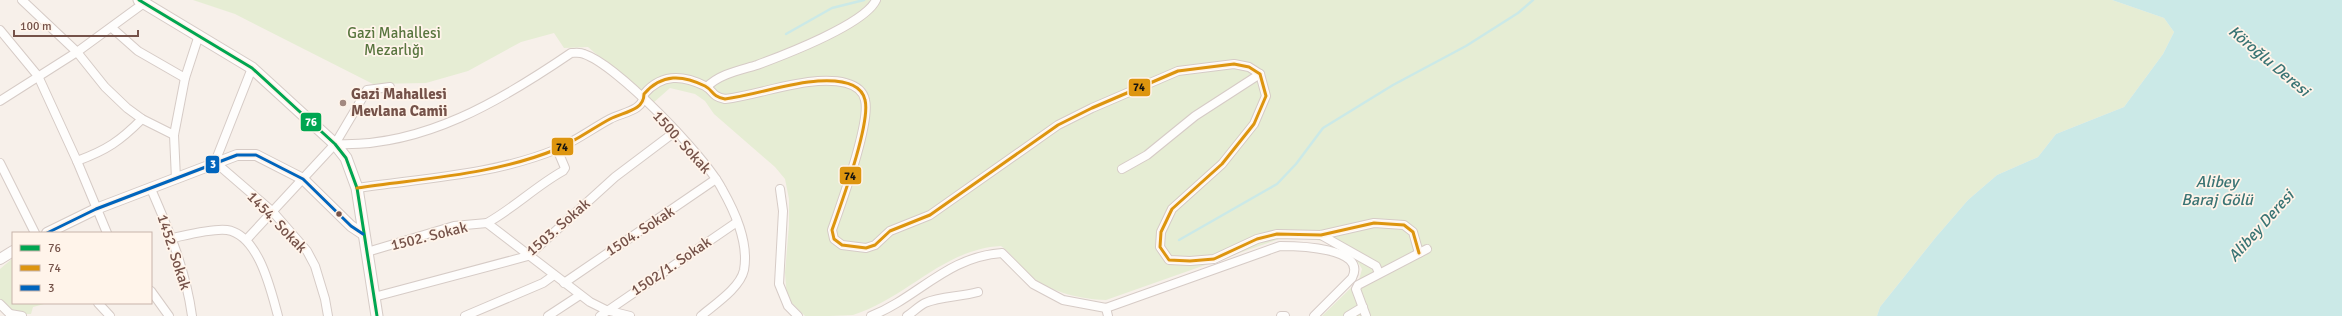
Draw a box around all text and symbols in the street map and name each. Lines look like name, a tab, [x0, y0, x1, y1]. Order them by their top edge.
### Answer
scale bar	[14, 12, 138, 38]
text: 100 m	[20, 19, 52, 34]
water label: Köroğlu Deresi	[2224, 21, 2315, 102]
park label: Gazi Mahallesi Mezarlığı	[347, 24, 441, 59]
line badge: 74	[1128, 78, 1151, 97]
text: 74	[1133, 81, 1145, 94]
place label: Gazi Mahallesi Mevlana Camii	[351, 85, 448, 120]
marker: Gazi Mahallesi Mevlana Camii	[338, 98, 348, 108]
street label: 1500. Sokak	[649, 107, 715, 178]
line badge: 76	[300, 112, 322, 132]
text: 76	[305, 116, 317, 129]
line badge: 74	[551, 137, 574, 156]
text: 74	[556, 141, 568, 154]
line badge: 3	[205, 155, 220, 174]
text: 3	[210, 158, 216, 171]
line badge: 74	[839, 166, 862, 185]
text: 74	[844, 170, 856, 183]
water label: Alibey Baraj Gölü	[2181, 172, 2254, 210]
water label: Alibey Deresi	[2224, 185, 2299, 266]
street label: 1454. Sokak	[243, 188, 311, 257]
street label: 1503. Sokak	[522, 194, 594, 260]
street label: 1504. Sokak	[602, 202, 678, 260]
unlabelled marker	[334, 209, 344, 219]
street label: 1452. Sokak	[153, 212, 195, 293]
street label: 1502. Sokak	[389, 218, 470, 254]
legend	[12, 232, 152, 304]
street label: 1502/1. Sokak	[627, 232, 715, 299]
text: 76	[48, 241, 61, 256]
text: 74	[48, 261, 61, 276]
text: 3	[48, 281, 54, 296]

